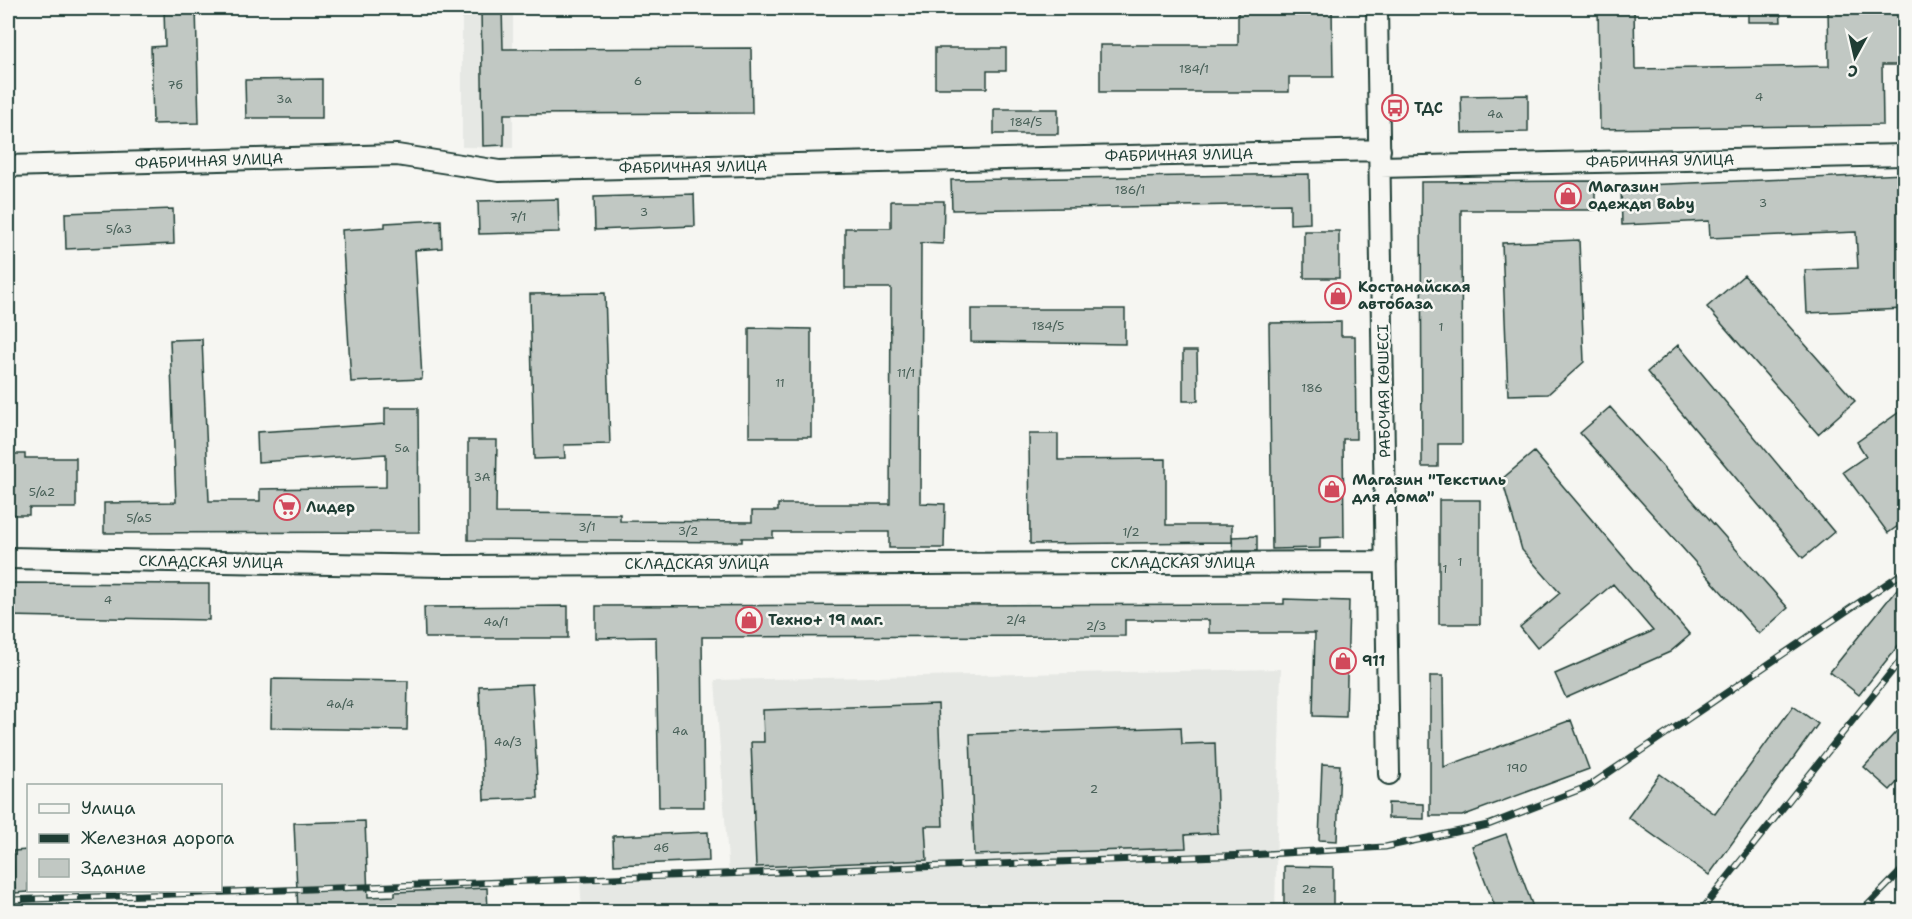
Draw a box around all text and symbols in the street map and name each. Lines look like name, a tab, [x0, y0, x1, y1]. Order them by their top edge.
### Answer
north arrow	[1825, 27, 1885, 87]
text: С	[1846, 60, 1859, 82]
house number: 184/1	[1179, 61, 1209, 77]
house number: 6	[634, 73, 642, 89]
house number: 7б	[167, 77, 183, 93]
house number: 4	[1755, 89, 1763, 105]
house number: 3а	[276, 91, 292, 107]
bus stop icon: ТДС	[1380, 93, 1410, 123]
place label: ТДС	[1414, 98, 1443, 118]
house number: 4а	[1487, 106, 1503, 122]
house number: 184/5	[1010, 114, 1042, 130]
street label: ФАБРИЧНАЯ УЛИЦА	[1105, 144, 1254, 166]
street label: ФАБРИЧНАЯ УЛИЦА	[134, 148, 284, 174]
street label: ФАБРИЧНАЯ УЛИЦА	[1586, 150, 1735, 172]
street label: ФАБРИЧНАЯ УЛИЦА	[619, 156, 768, 178]
place label: Магазин одежды Baby	[1588, 177, 1695, 214]
shop icon: Магазин одежды Baby	[1553, 181, 1583, 211]
house number: 186/1	[1115, 182, 1145, 198]
house number: 3	[1759, 195, 1767, 211]
house number: 3	[640, 204, 648, 220]
house number: 7/1	[509, 209, 527, 225]
house number: 5/а3	[106, 221, 132, 237]
place label: Костанайская автобаза	[1358, 277, 1471, 314]
shop icon: Костанайская автобаза	[1323, 281, 1353, 311]
house number: 184/5	[1032, 318, 1064, 334]
house number: 1	[1438, 319, 1444, 335]
street label: РАБОЧАЯ КӨШЕСІ	[1373, 324, 1395, 458]
house number: 11/1	[897, 365, 915, 381]
house number: 11	[775, 375, 785, 391]
house number: 186	[1301, 380, 1323, 396]
house number: 5а	[395, 440, 410, 456]
house number: 3А	[473, 469, 491, 485]
place label: Магазин "Текстиль для дома"	[1352, 470, 1506, 507]
shop icon: Магазин "Текстиль для дома"	[1317, 474, 1347, 504]
house number: 5/а2	[29, 484, 55, 500]
supermarket icon: Лидер	[272, 492, 302, 522]
place label: Лидер	[306, 497, 355, 517]
house number: 5/а5	[126, 510, 152, 526]
house number: 3/1	[578, 519, 596, 535]
house number: 3/2	[678, 523, 698, 539]
house number: 1/2	[1122, 524, 1140, 540]
street label: СКЛАДСКАЯ УЛИЦА	[138, 551, 284, 573]
street label: СКЛАДСКАЯ УЛИЦА	[1111, 553, 1255, 573]
street label: СКЛАДСКАЯ УЛИЦА	[625, 554, 769, 574]
house number: 1	[1457, 554, 1463, 570]
house number: 1	[1442, 561, 1448, 577]
house number: 4	[104, 592, 112, 608]
shop icon: Техно+ 19 маг.	[734, 605, 764, 635]
place label: Техно+ 19 маг.	[768, 610, 883, 630]
house number: 2/4	[1006, 612, 1026, 628]
house number: 4а/1	[483, 614, 509, 630]
house number: 2/3	[1086, 618, 1106, 634]
shop icon: 911	[1328, 646, 1358, 676]
place label: 911	[1362, 651, 1386, 671]
house number: 4а/4	[326, 696, 354, 712]
house number: 4а	[672, 723, 688, 739]
house number: 4а/3	[494, 734, 522, 750]
house number: 190	[1506, 760, 1528, 776]
house number: 2	[1090, 781, 1098, 797]
legend	[27, 784, 222, 892]
text: Улица	[81, 796, 135, 820]
text: Железная дорога	[81, 826, 234, 850]
house number: 4б	[653, 840, 669, 856]
text: Здание	[81, 856, 146, 880]
house number: 2е	[1301, 881, 1317, 897]

